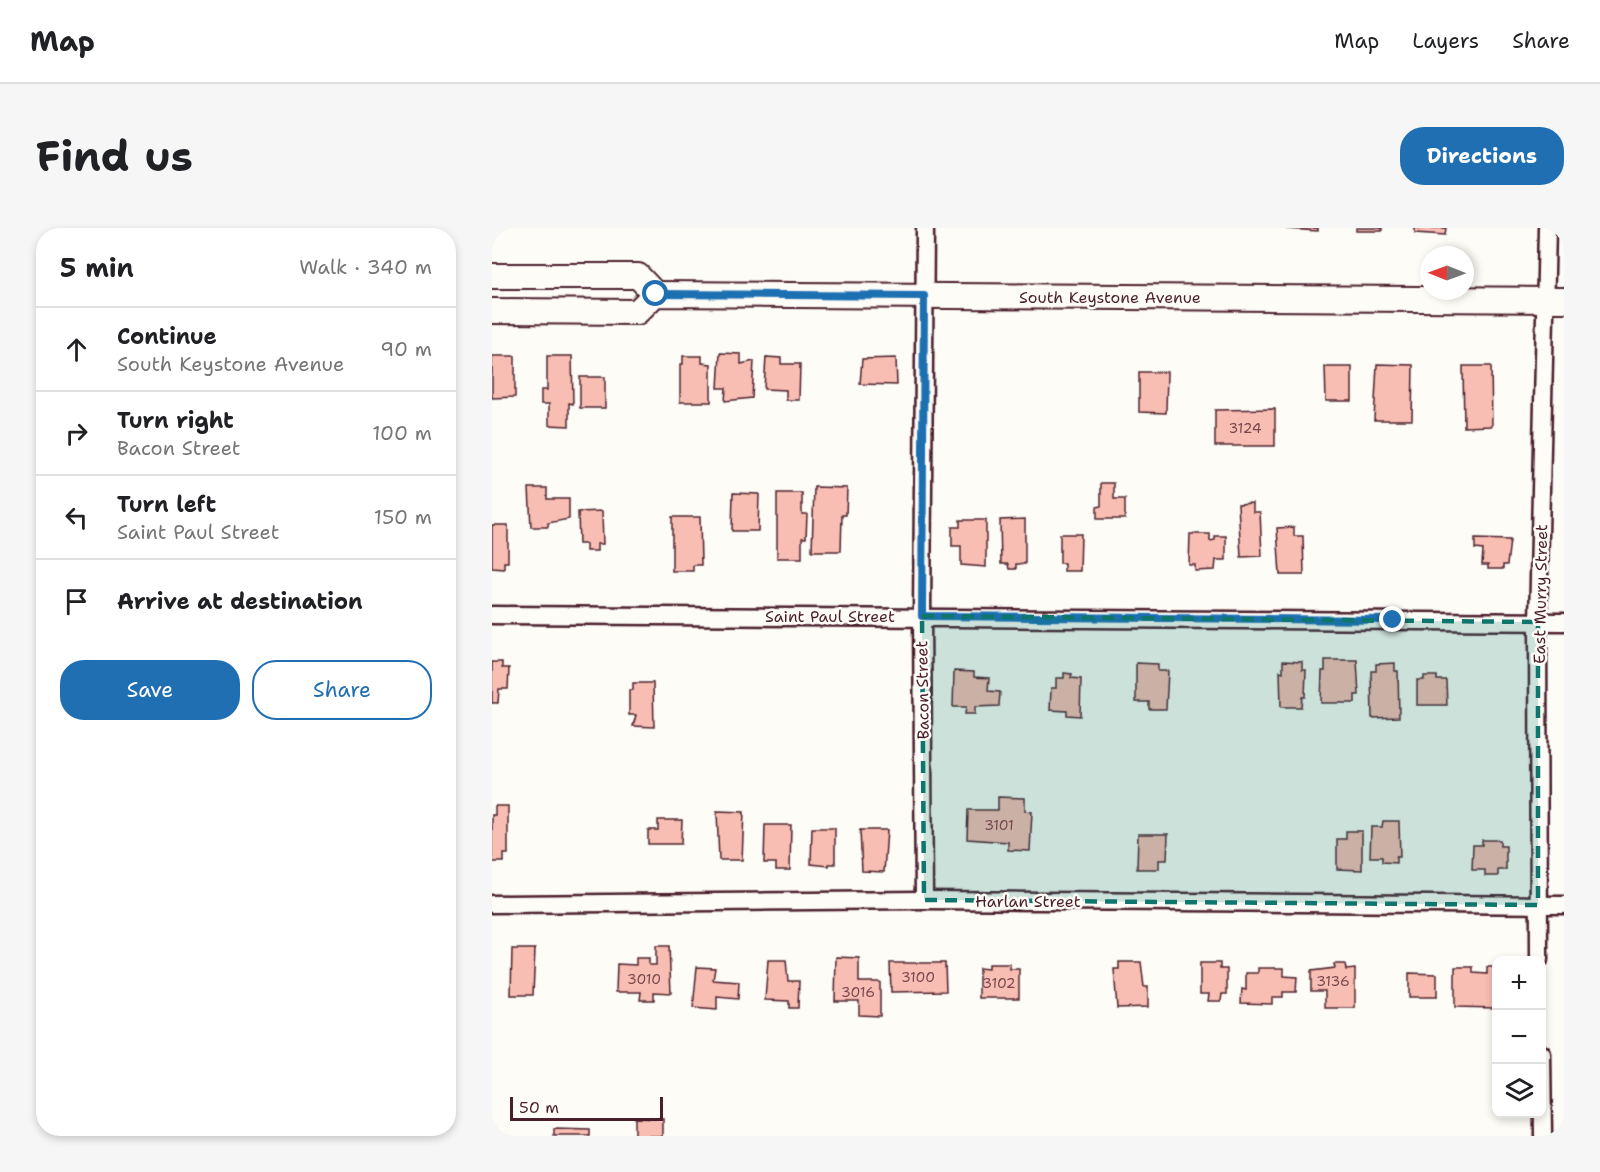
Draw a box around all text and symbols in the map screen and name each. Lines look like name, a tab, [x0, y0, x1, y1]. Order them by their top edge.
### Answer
text: Map	[30, 22, 95, 60]
text: Map	[1334, 27, 1379, 55]
text: Layers	[1412, 27, 1479, 55]
text: Share	[1512, 27, 1570, 55]
button: Directions	[1400, 127, 1564, 185]
text: Find us	[36, 128, 193, 184]
north arrow	[1420, 246, 1474, 300]
text: 5 min	[60, 250, 134, 285]
text: Walk · 340 m	[299, 254, 432, 280]
route start	[642, 280, 668, 306]
street label: South Keystone Avenue	[1019, 287, 1201, 308]
text: Continue	[117, 322, 217, 351]
icon: ahead	[60, 333, 93, 366]
text: 90 m	[380, 336, 432, 362]
text: South Keystone Avenue	[117, 351, 344, 377]
text: Turn right	[117, 406, 234, 435]
icon: right	[60, 417, 93, 450]
house number: 3124	[1229, 419, 1262, 437]
text: 100 m	[372, 420, 432, 446]
text: Bacon Street	[117, 435, 241, 461]
text: Turn left	[117, 490, 216, 519]
icon: left	[60, 501, 93, 534]
text: 150 m	[374, 504, 432, 530]
text: Saint Paul Street	[117, 519, 279, 545]
street label: East Murry Street	[1529, 524, 1552, 664]
icon: arrive	[60, 585, 93, 618]
text: Arrive at destination	[117, 587, 363, 616]
street label: Saint Paul Street	[765, 606, 895, 627]
route end	[1379, 606, 1405, 632]
street label: Bacon Street	[911, 640, 934, 740]
button: Save	[60, 660, 240, 720]
button: Share	[252, 660, 432, 720]
house number: 3101	[984, 816, 1014, 834]
street label: Harlan Street	[975, 891, 1081, 912]
map controls	[1492, 956, 1546, 1118]
button: +	[1492, 956, 1546, 1010]
house number: 3100	[901, 968, 935, 986]
house number: 3010	[627, 970, 661, 988]
house number: 3136	[1316, 972, 1350, 990]
house number: 3102	[982, 974, 1016, 992]
house number: 3016	[841, 983, 875, 1001]
button: −	[1492, 1010, 1546, 1064]
button: layers	[1492, 1064, 1546, 1118]
scale bar	[510, 1094, 663, 1122]
text: 50 m	[519, 1097, 559, 1118]

